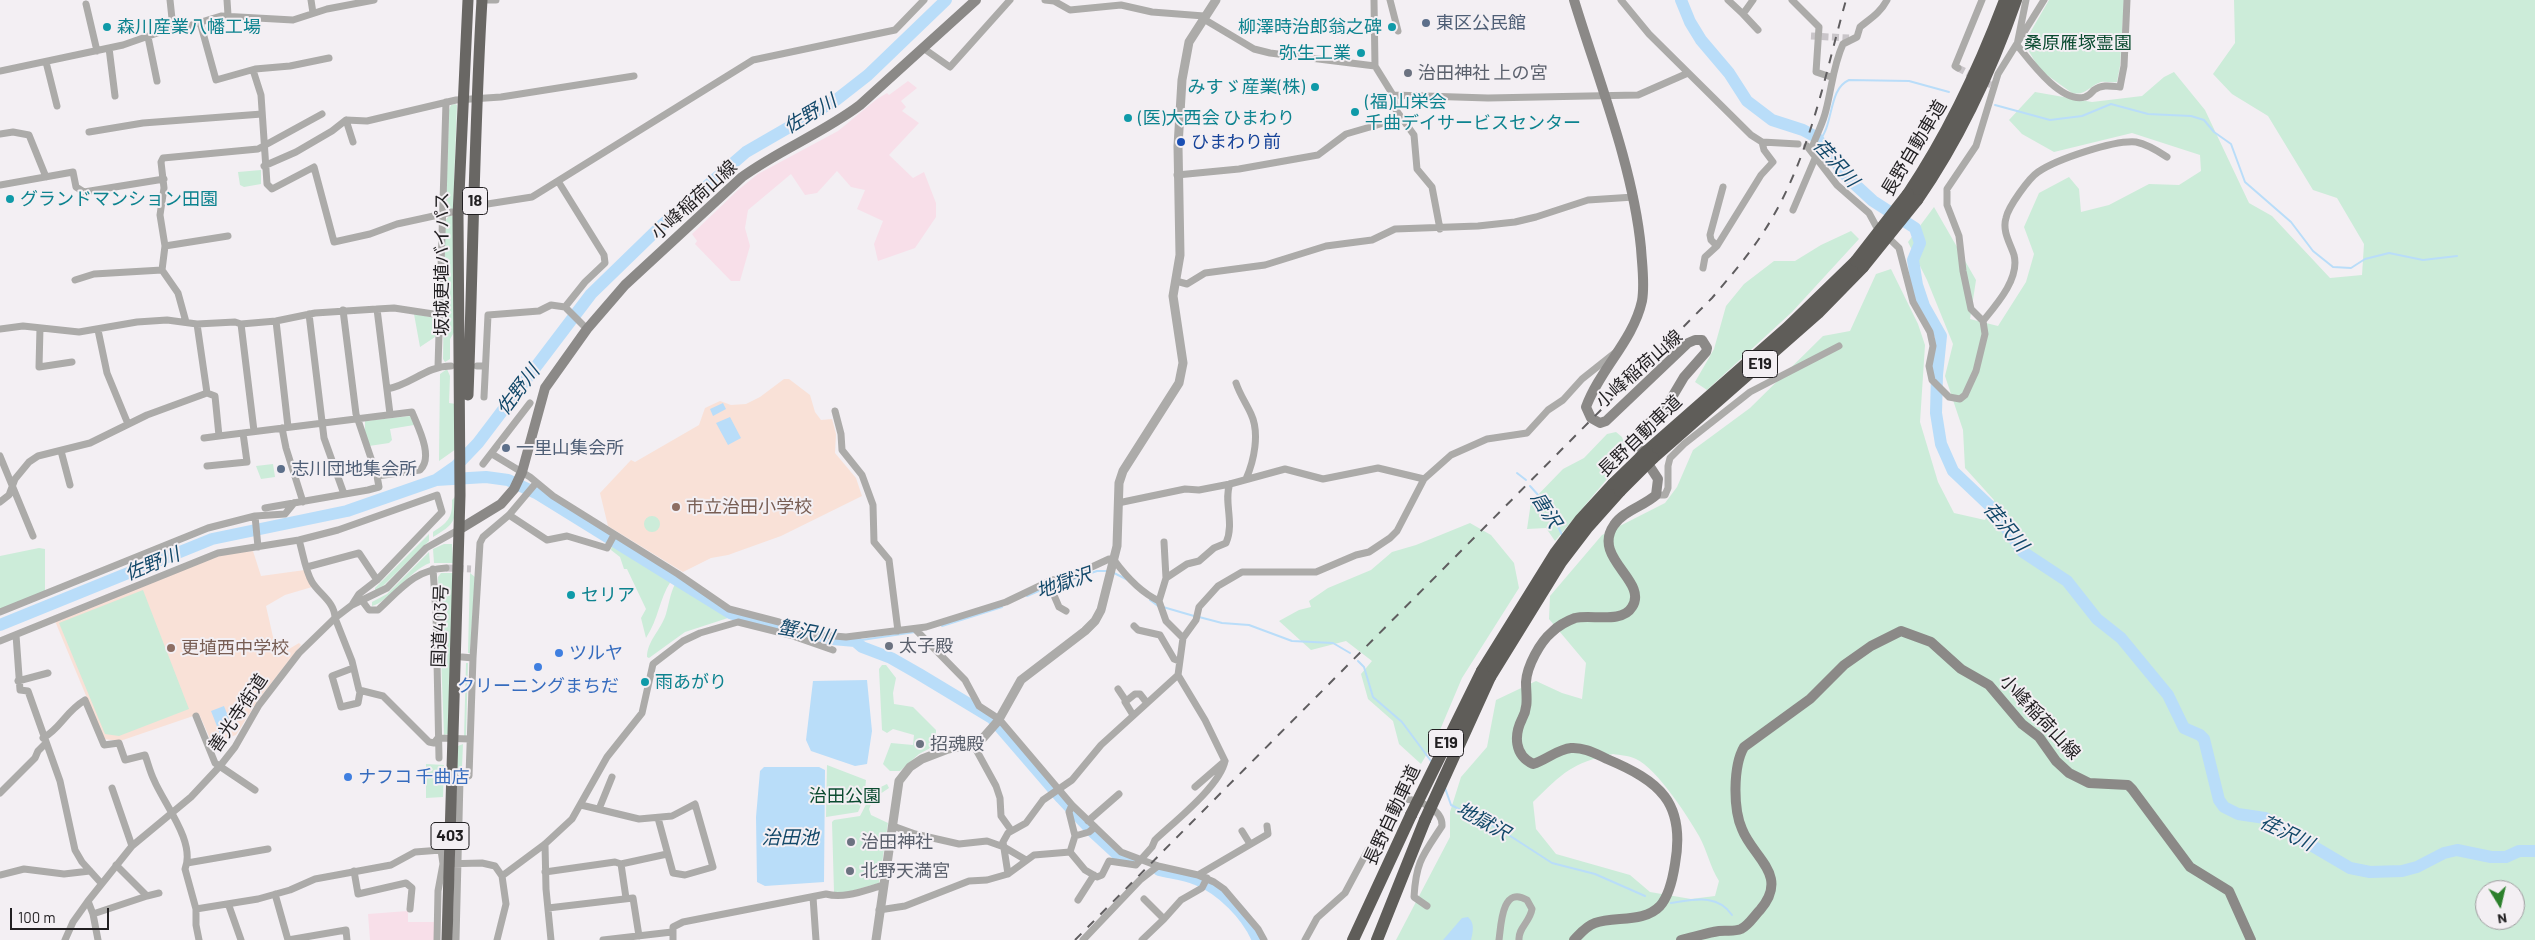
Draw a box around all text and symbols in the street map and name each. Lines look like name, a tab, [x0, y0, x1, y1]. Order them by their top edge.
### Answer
place label: 東区公民館	[1436, 12, 1526, 34]
place label: 森川産業八幡工場	[117, 16, 261, 38]
place label: 柳澤時治郎翁之碑	[1238, 16, 1382, 38]
marker: 東区公民館	[1420, 17, 1432, 29]
marker: 森川産業八幡工場	[101, 21, 113, 33]
marker: 柳澤時治郎翁之碑	[1386, 21, 1398, 33]
park label: 桑原雁塚霊園	[2024, 32, 2132, 54]
place label: 弥生工業	[1279, 42, 1351, 64]
marker: 弥生工業	[1355, 47, 1367, 59]
place label: 治田神社 上の宮	[1418, 62, 1548, 84]
marker: 治田神社 上の宮	[1402, 67, 1414, 79]
place label: みすゞ産業(株)	[1188, 76, 1305, 98]
marker: みすゞ産業(株)	[1309, 81, 1321, 93]
water label: 佐野川	[780, 90, 840, 138]
place label: (福)山栄会 千曲デイサービスセンター	[1365, 91, 1581, 134]
street label: 長野自動車道	[1877, 96, 1951, 200]
marker: (福)山栄会 千曲デイサービスセンター	[1349, 106, 1361, 118]
place label: (医)大西会 ひまわり	[1138, 107, 1295, 129]
marker: (医)大西会 ひまわり	[1122, 112, 1134, 124]
place label: ひまわり前	[1191, 131, 1281, 153]
water label: 荏沢川	[1808, 134, 1864, 192]
marker: ひまわり前	[1175, 136, 1187, 148]
street label: 小峰稲荷山線	[647, 156, 741, 244]
place label: グランドマンション田園	[20, 188, 218, 210]
road number: 18	[462, 188, 488, 215]
street label: 坂城更埴バイパス	[431, 192, 453, 336]
marker: グランドマンション田園	[4, 193, 16, 205]
street label: 小峰稲荷山線	[1591, 325, 1687, 413]
road number: E19	[1742, 350, 1778, 378]
water label: 佐野川	[492, 360, 544, 420]
street label: 長野自動車道	[1594, 391, 1686, 481]
place label: 一里山集会所	[516, 437, 624, 459]
marker: 一里山集会所	[500, 442, 512, 454]
place label: 志川団地集会所	[291, 458, 417, 480]
marker: 志川団地集会所	[275, 463, 287, 475]
water label: 唐沢	[1526, 488, 1566, 532]
place label: 市立治田小学校	[686, 496, 812, 518]
water label: 荏沢川	[1979, 498, 2033, 556]
marker: 市立治田小学校	[670, 501, 682, 513]
water label: 佐野川	[121, 543, 183, 585]
water label: 地獄沢	[1033, 563, 1095, 603]
street label: 国道403号	[428, 584, 452, 668]
place label: セリア	[581, 584, 635, 606]
marker: セリア	[565, 589, 577, 601]
water label: 蟹沢川	[776, 615, 836, 649]
place label: 太子殿	[899, 635, 953, 657]
place label: 更埴西中学校	[181, 637, 289, 659]
marker: 太子殿	[883, 640, 895, 652]
marker: 更埴西中学校	[165, 642, 177, 654]
place label: ツルヤ	[569, 642, 623, 664]
marker: ツルヤ	[553, 647, 565, 659]
marker: クリーニングまちだ	[532, 661, 544, 673]
street label: 善光寺街道	[204, 670, 272, 756]
street label: 小峰稲荷山線	[1995, 670, 2085, 764]
place label: 雨あがり	[655, 671, 727, 693]
place label: クリーニングまちだ	[457, 675, 619, 697]
marker: 雨あがり	[639, 676, 651, 688]
road number: E19	[1428, 730, 1464, 756]
place label: 招魂殿	[930, 733, 984, 755]
marker: 招魂殿	[914, 738, 926, 750]
street label: 長野自動車道	[1359, 761, 1425, 869]
place label: ナフコ 千曲店	[358, 766, 470, 788]
marker: ナフコ 千曲店	[342, 771, 354, 783]
park label: 治田公園	[809, 785, 881, 807]
water label: 地獄沢	[1453, 797, 1513, 845]
water label: 荏沢川	[2256, 810, 2318, 856]
road number: 403	[431, 822, 469, 849]
water label: 治田池	[762, 827, 818, 849]
place label: 治田神社	[861, 831, 933, 853]
marker: 治田神社	[845, 836, 857, 848]
place label: 北野天満宮	[860, 860, 950, 882]
marker: 北野天満宮	[844, 865, 856, 877]
north arrow	[2475, 880, 2525, 930]
scale bar	[12, 898, 111, 930]
text: 100 m	[18, 908, 56, 926]
text: N	[2496, 910, 2508, 928]

